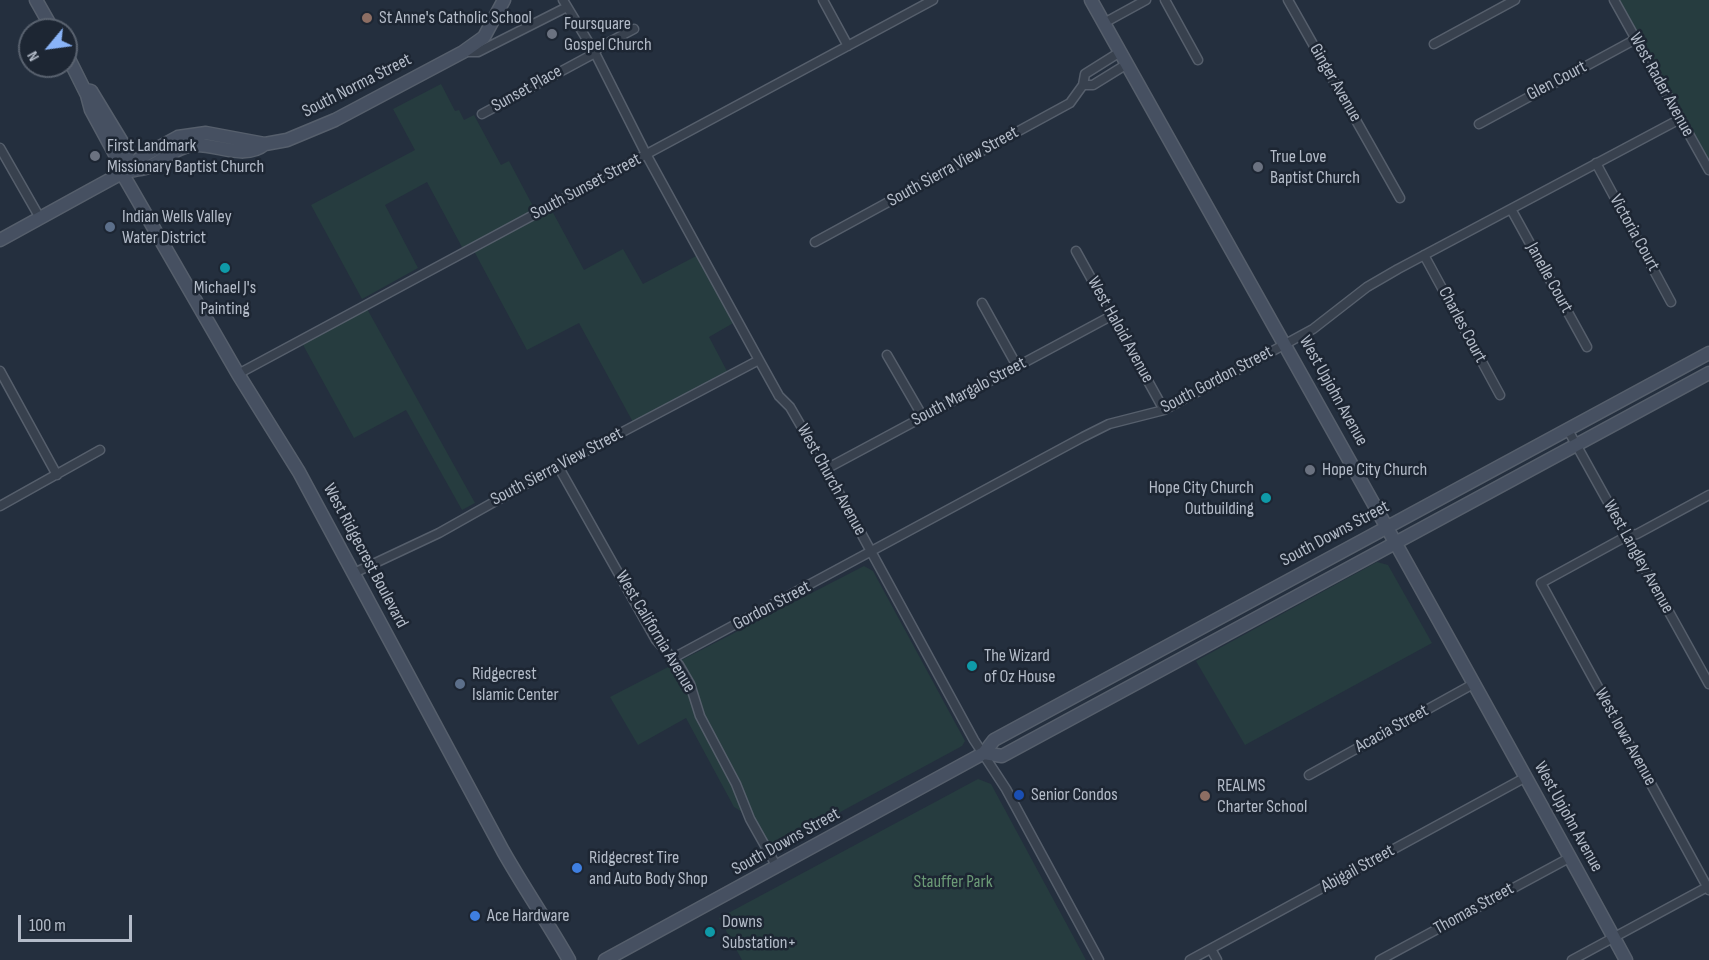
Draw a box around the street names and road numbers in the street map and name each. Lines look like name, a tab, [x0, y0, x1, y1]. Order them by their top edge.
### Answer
street label: West Rader Avenue	[1624, 29, 1698, 141]
street label: Ginger Avenue	[1304, 40, 1366, 126]
street label: South Norma Street	[299, 49, 415, 123]
street label: Glen Court	[1523, 56, 1591, 106]
street label: Sunset Place	[488, 61, 566, 117]
street label: South Sierra View Street	[884, 122, 1022, 212]
street label: South Sunset Street	[527, 149, 645, 225]
street label: Victoria Court	[1604, 191, 1664, 275]
street label: Janelle Court	[1521, 239, 1577, 317]
street label: West Haloid Avenue	[1082, 273, 1158, 387]
street label: Charles Court	[1433, 283, 1491, 367]
street label: West Upjohn Avenue	[1294, 332, 1372, 450]
street label: South Gordon Street	[1157, 341, 1277, 419]
street label: South Margalo Street	[908, 353, 1030, 431]
street label: West Church Avenue	[791, 421, 871, 539]
street label: South Sierra View Street	[487, 423, 627, 511]
street label: West Ridgecrest Boulevard	[318, 480, 412, 632]
street label: South Downs Street	[1277, 496, 1393, 572]
street label: West Langley Avenue	[1598, 497, 1678, 617]
street label: West California Avenue	[610, 567, 700, 697]
street label: Gordon Street	[729, 577, 815, 635]
street label: West Iowa Avenue	[1589, 684, 1661, 790]
street label: Acacia Street	[1352, 700, 1432, 758]
street label: West Upjohn Avenue	[1529, 758, 1607, 876]
street label: South Downs Street	[728, 803, 844, 881]
street label: Abigail Street	[1318, 840, 1398, 898]
street label: Thomas Street	[1430, 878, 1518, 940]

